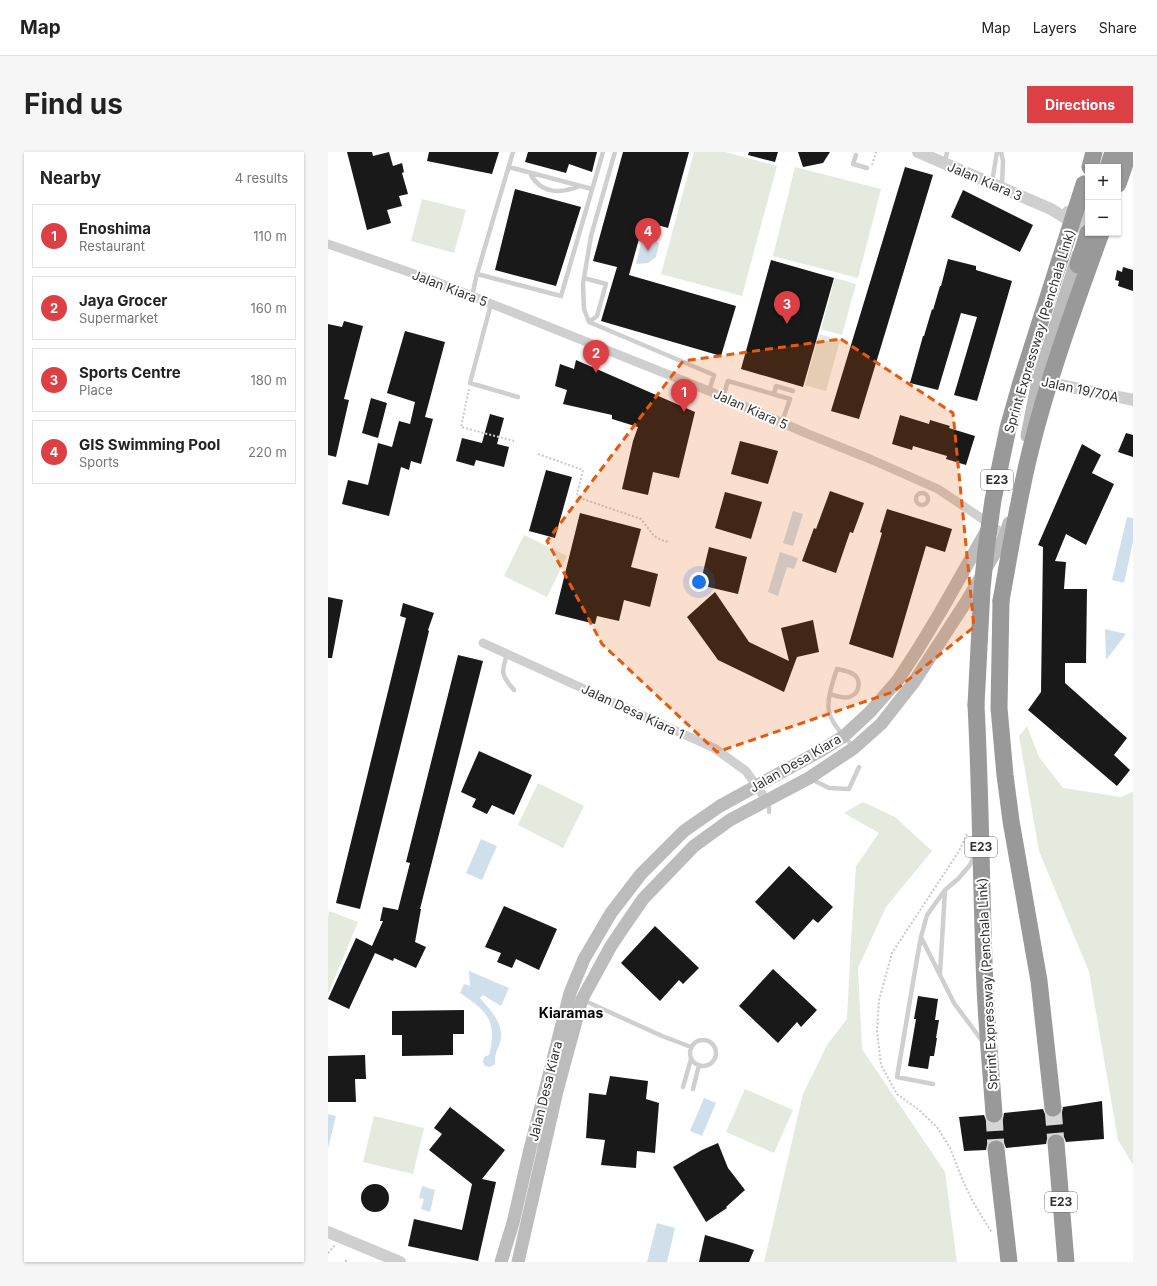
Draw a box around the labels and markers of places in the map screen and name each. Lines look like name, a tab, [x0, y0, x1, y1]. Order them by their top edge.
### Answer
pin: 4	[635, 218, 661, 251]
pin: 3	[774, 291, 800, 324]
pin: 2	[583, 340, 609, 373]
pin: 1	[671, 379, 697, 412]

